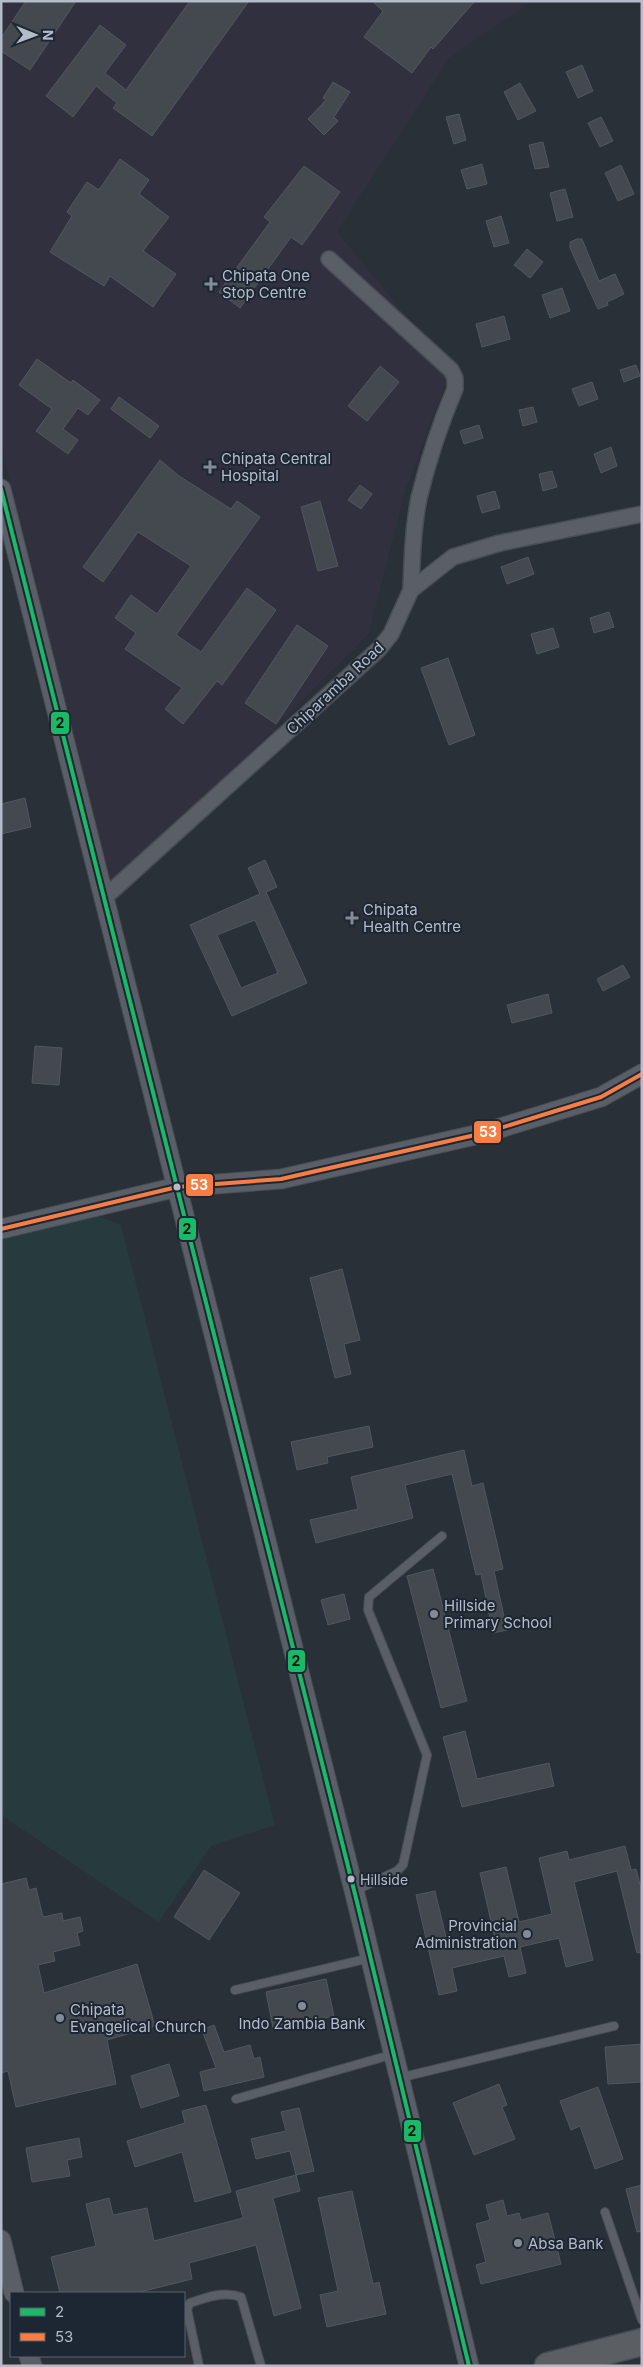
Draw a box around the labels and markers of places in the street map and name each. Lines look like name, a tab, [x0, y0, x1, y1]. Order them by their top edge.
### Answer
place label: Chipata One Stop Centre	[222, 266, 310, 302]
marker: Chipata One Stop Centre	[204, 277, 218, 291]
place label: Chipata Central Hospital	[221, 449, 331, 485]
marker: Chipata Central Hospital	[203, 460, 217, 474]
place label: Chipata Health Centre	[363, 900, 461, 936]
marker: Chipata Health Centre	[345, 911, 359, 925]
unlabelled marker	[172, 1182, 182, 1192]
place label: Hillside Primary School	[444, 1596, 552, 1632]
marker: Hillside Primary School	[428, 1608, 440, 1620]
place label: Hillside	[360, 1871, 408, 1888]
marker: Hillside	[346, 1874, 356, 1884]
place label: Provincial Administration	[415, 1916, 517, 1952]
marker: Provincial Administration	[521, 1928, 533, 1940]
place label: Chipata Evangelical Church	[70, 2000, 206, 2036]
marker: Indo Zambia Bank	[296, 2000, 308, 2012]
marker: Chipata Evangelical Church	[54, 2012, 66, 2024]
place label: Indo Zambia Bank	[238, 2014, 366, 2033]
place label: Absa Bank	[528, 2234, 604, 2253]
marker: Absa Bank	[512, 2237, 524, 2249]

